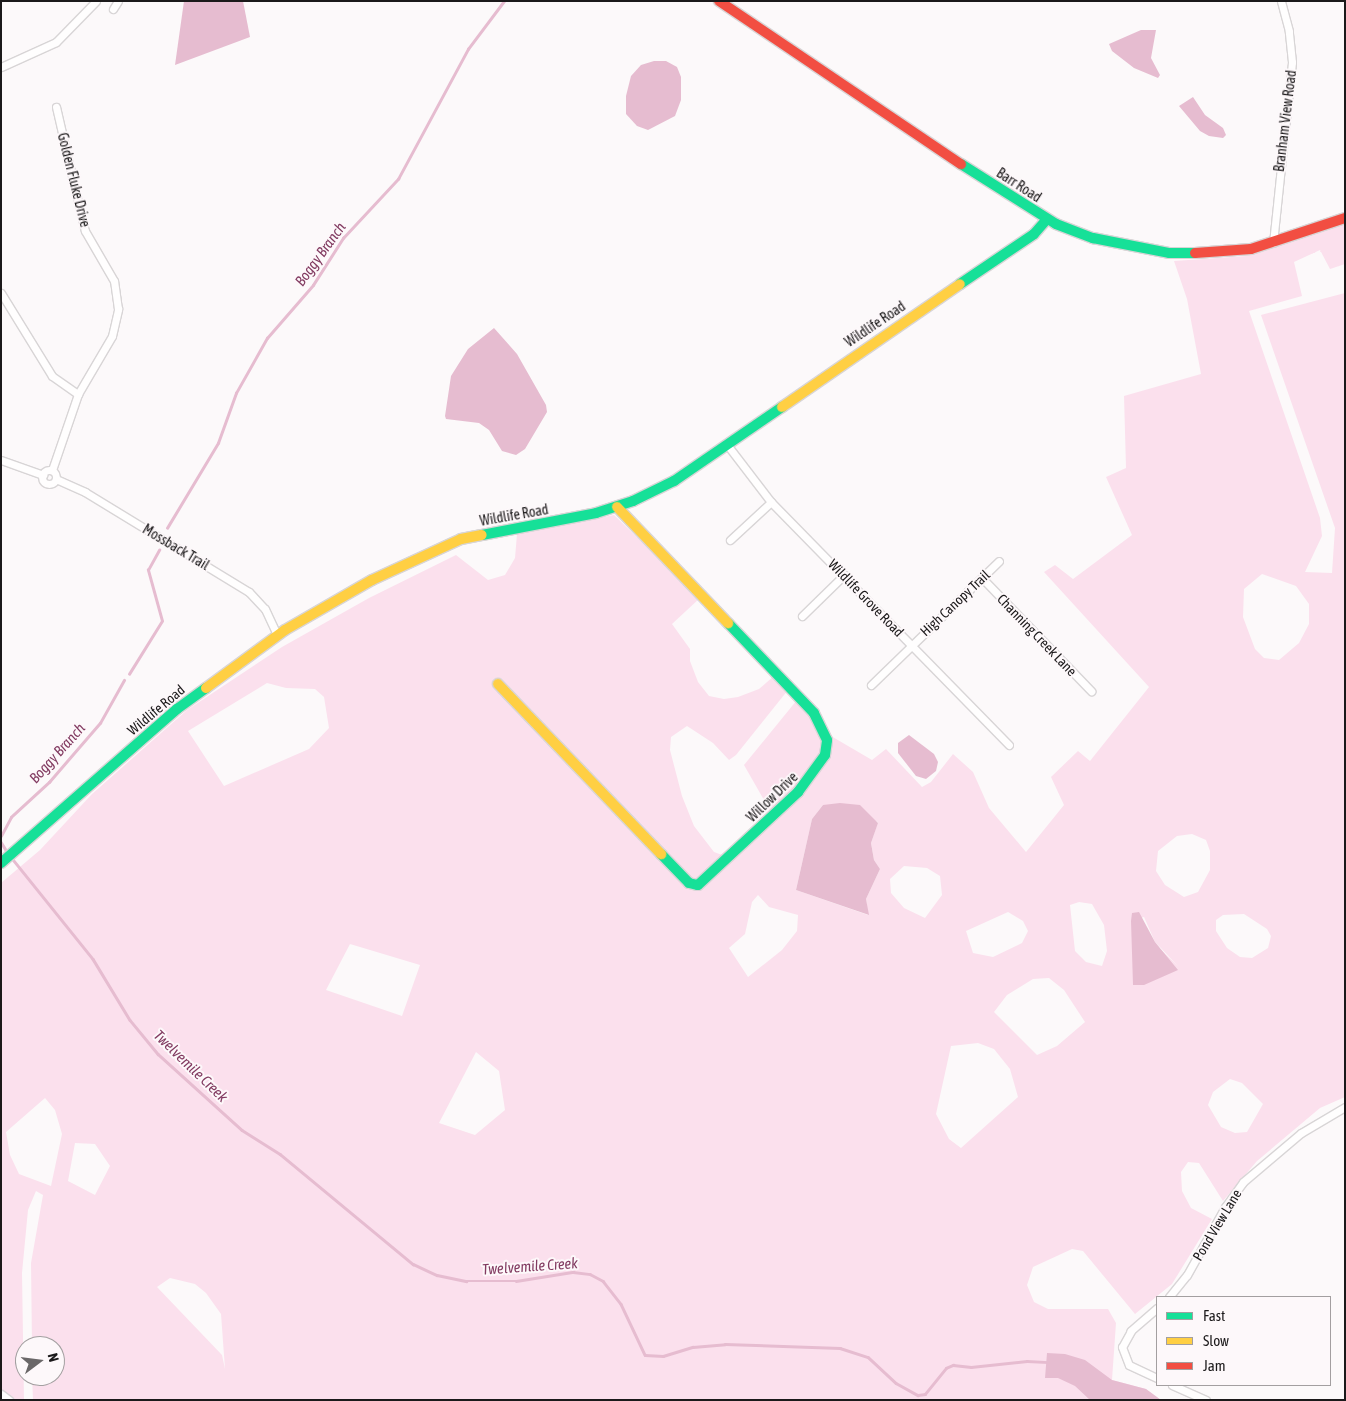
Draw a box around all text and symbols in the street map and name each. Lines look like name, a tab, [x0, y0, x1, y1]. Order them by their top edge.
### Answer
street label: Branham View Road	[1270, 69, 1300, 173]
street label: Golden Fluke Drive	[54, 131, 94, 229]
street label: Barr Road	[993, 164, 1045, 206]
water label: Boggy Branch	[291, 219, 349, 289]
street label: Wildlife Road	[842, 298, 908, 350]
street label: Wildlife Road	[478, 501, 550, 529]
street label: Mossback Trail	[140, 521, 212, 573]
street label: Wildlife Grove Road	[825, 556, 907, 640]
street label: High Canopy Trail	[917, 566, 993, 640]
street label: Channing Creek Lane	[994, 591, 1080, 679]
street label: Wildlife Road	[124, 681, 188, 739]
water label: Boggy Branch	[25, 719, 89, 787]
street label: Willow Drive	[743, 769, 801, 825]
water label: Twelvemile Creek	[150, 1026, 232, 1106]
street label: Pond View Lane	[1189, 1186, 1245, 1264]
water label: Twelvemile Creek	[482, 1254, 578, 1278]
legend	[1156, 1296, 1331, 1386]
text: Fast	[1203, 1307, 1225, 1324]
text: Slow	[1203, 1332, 1229, 1349]
north arrow	[15, 1336, 65, 1386]
text: N	[45, 1351, 62, 1363]
text: Jam	[1203, 1357, 1226, 1374]

